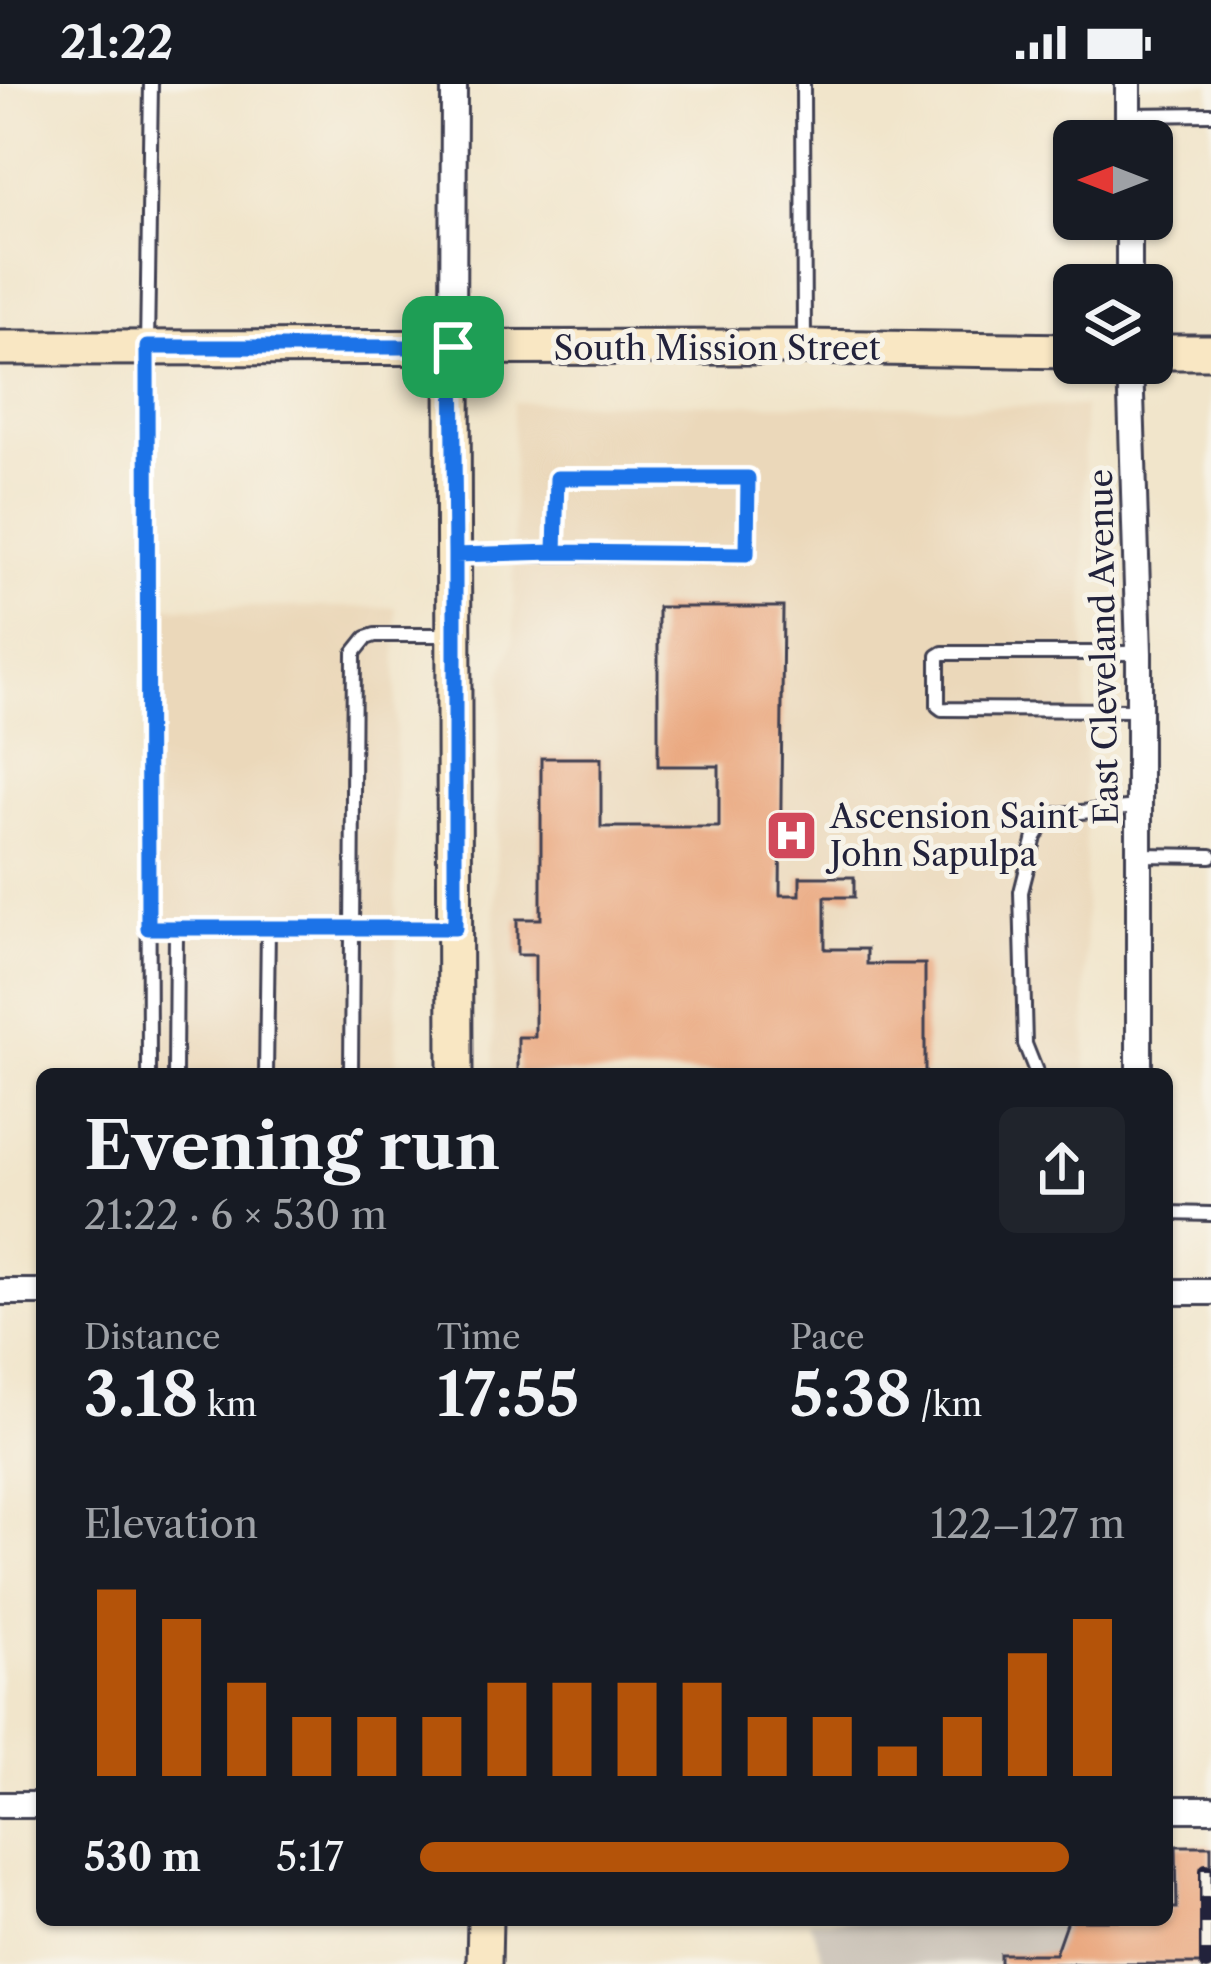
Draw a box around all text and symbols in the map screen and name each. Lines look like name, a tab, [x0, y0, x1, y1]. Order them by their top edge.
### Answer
text: 21:22	[60, 14, 173, 70]
north arrow	[1053, 120, 1173, 240]
map controls	[1053, 120, 1173, 384]
button: layers	[1053, 264, 1173, 384]
pin	[402, 296, 504, 398]
icon: arrive	[420, 314, 486, 380]
street label: South Mission Street	[554, 328, 881, 369]
street label: East Cleveland Avenue	[1080, 469, 1127, 825]
place label: Ascension Saint John Sapulpa	[825, 796, 1079, 875]
hospital icon: Ascension Saint John Sapulpa	[763, 807, 819, 863]
text: Evening run	[84, 1105, 500, 1186]
button: share	[999, 1107, 1125, 1233]
text: 21:22 · 6 × 530 m	[84, 1191, 387, 1239]
text: Distance	[84, 1317, 221, 1358]
text: Time	[437, 1317, 520, 1358]
text: Pace	[790, 1317, 865, 1358]
text: 3.18	[84, 1358, 198, 1432]
text: 17:55	[437, 1358, 579, 1432]
text: 5:38	[790, 1358, 912, 1432]
text: km	[198, 1384, 257, 1425]
text: /km	[912, 1384, 982, 1425]
text: Elevation	[84, 1500, 258, 1548]
text: 122–127 m	[930, 1500, 1125, 1548]
text: 530 m	[84, 1833, 201, 1881]
text: 5:17	[276, 1833, 344, 1881]

